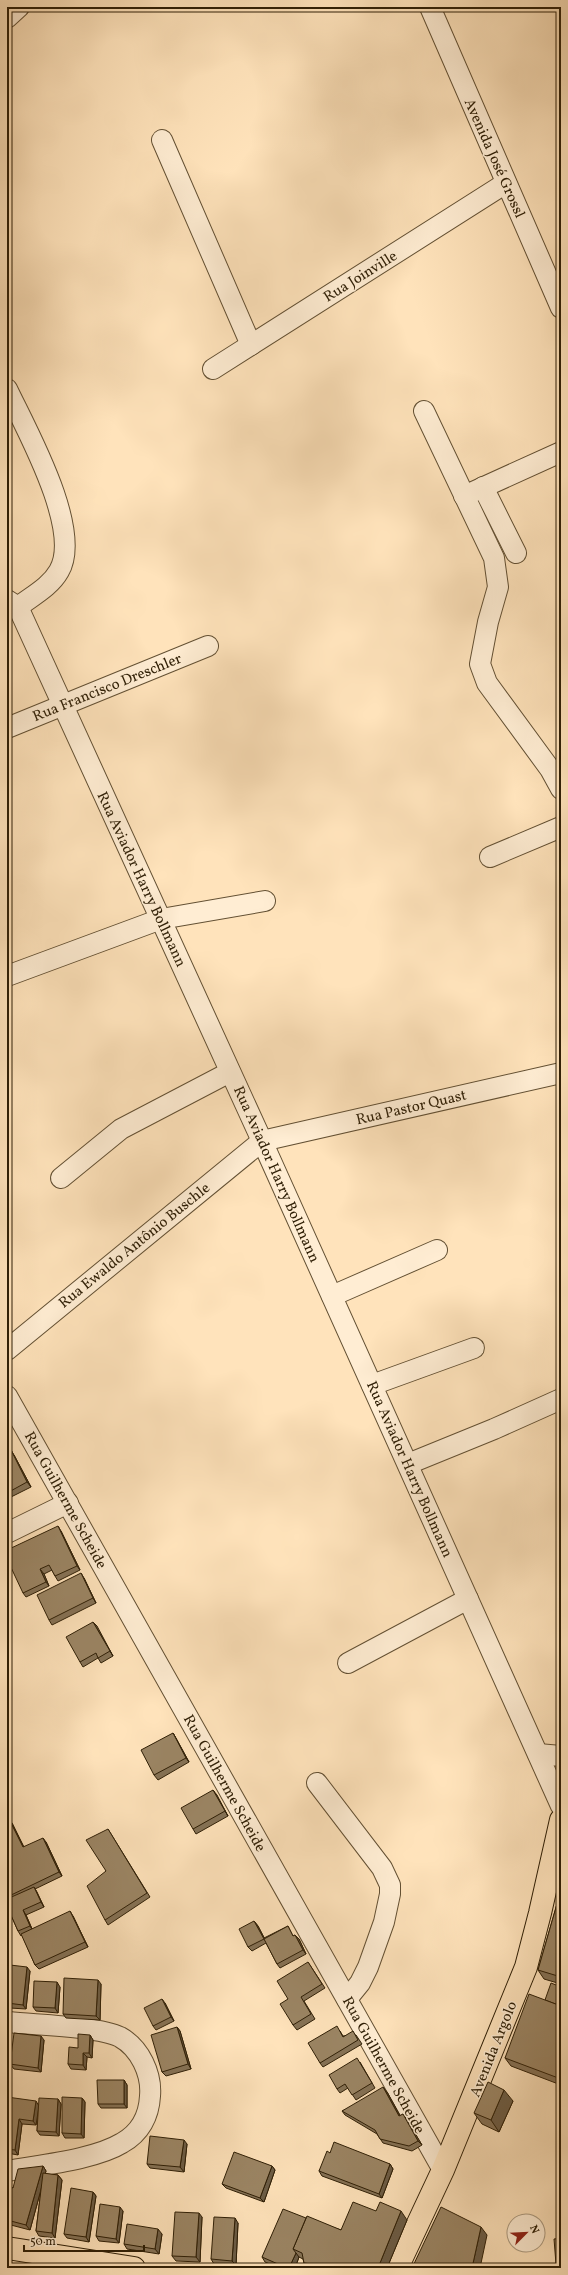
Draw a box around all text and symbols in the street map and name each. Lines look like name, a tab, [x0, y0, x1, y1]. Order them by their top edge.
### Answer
street label: Avenida José Grossl	[458, 95, 529, 222]
street label: Rua Joinville	[320, 246, 402, 308]
street label: Rua Francisco Dreschler	[30, 649, 185, 728]
street label: Rua Aviador Harry Bollmann	[91, 789, 191, 971]
street label: Rua Aviador Harry Bollmann	[227, 1083, 324, 1266]
street label: Rua Pastor Quast	[354, 1086, 469, 1131]
street label: Rua Ewaldo Antônio Buschle	[55, 1178, 215, 1314]
street label: Rua Aviador Harry Bollmann	[360, 1378, 457, 1561]
street label: Rua Guilherme Scheide	[18, 1428, 111, 1573]
street label: Rua Guilherme Scheide	[177, 1711, 270, 1856]
street label: Rua Guilherme Scheide	[336, 1993, 429, 2138]
street label: Avenida Argolo	[466, 1998, 523, 2101]
north arrow	[506, 2213, 546, 2253]
text: N	[525, 2223, 542, 2236]
scale bar	[24, 2227, 144, 2253]
text: 50 m	[30, 2234, 56, 2250]

